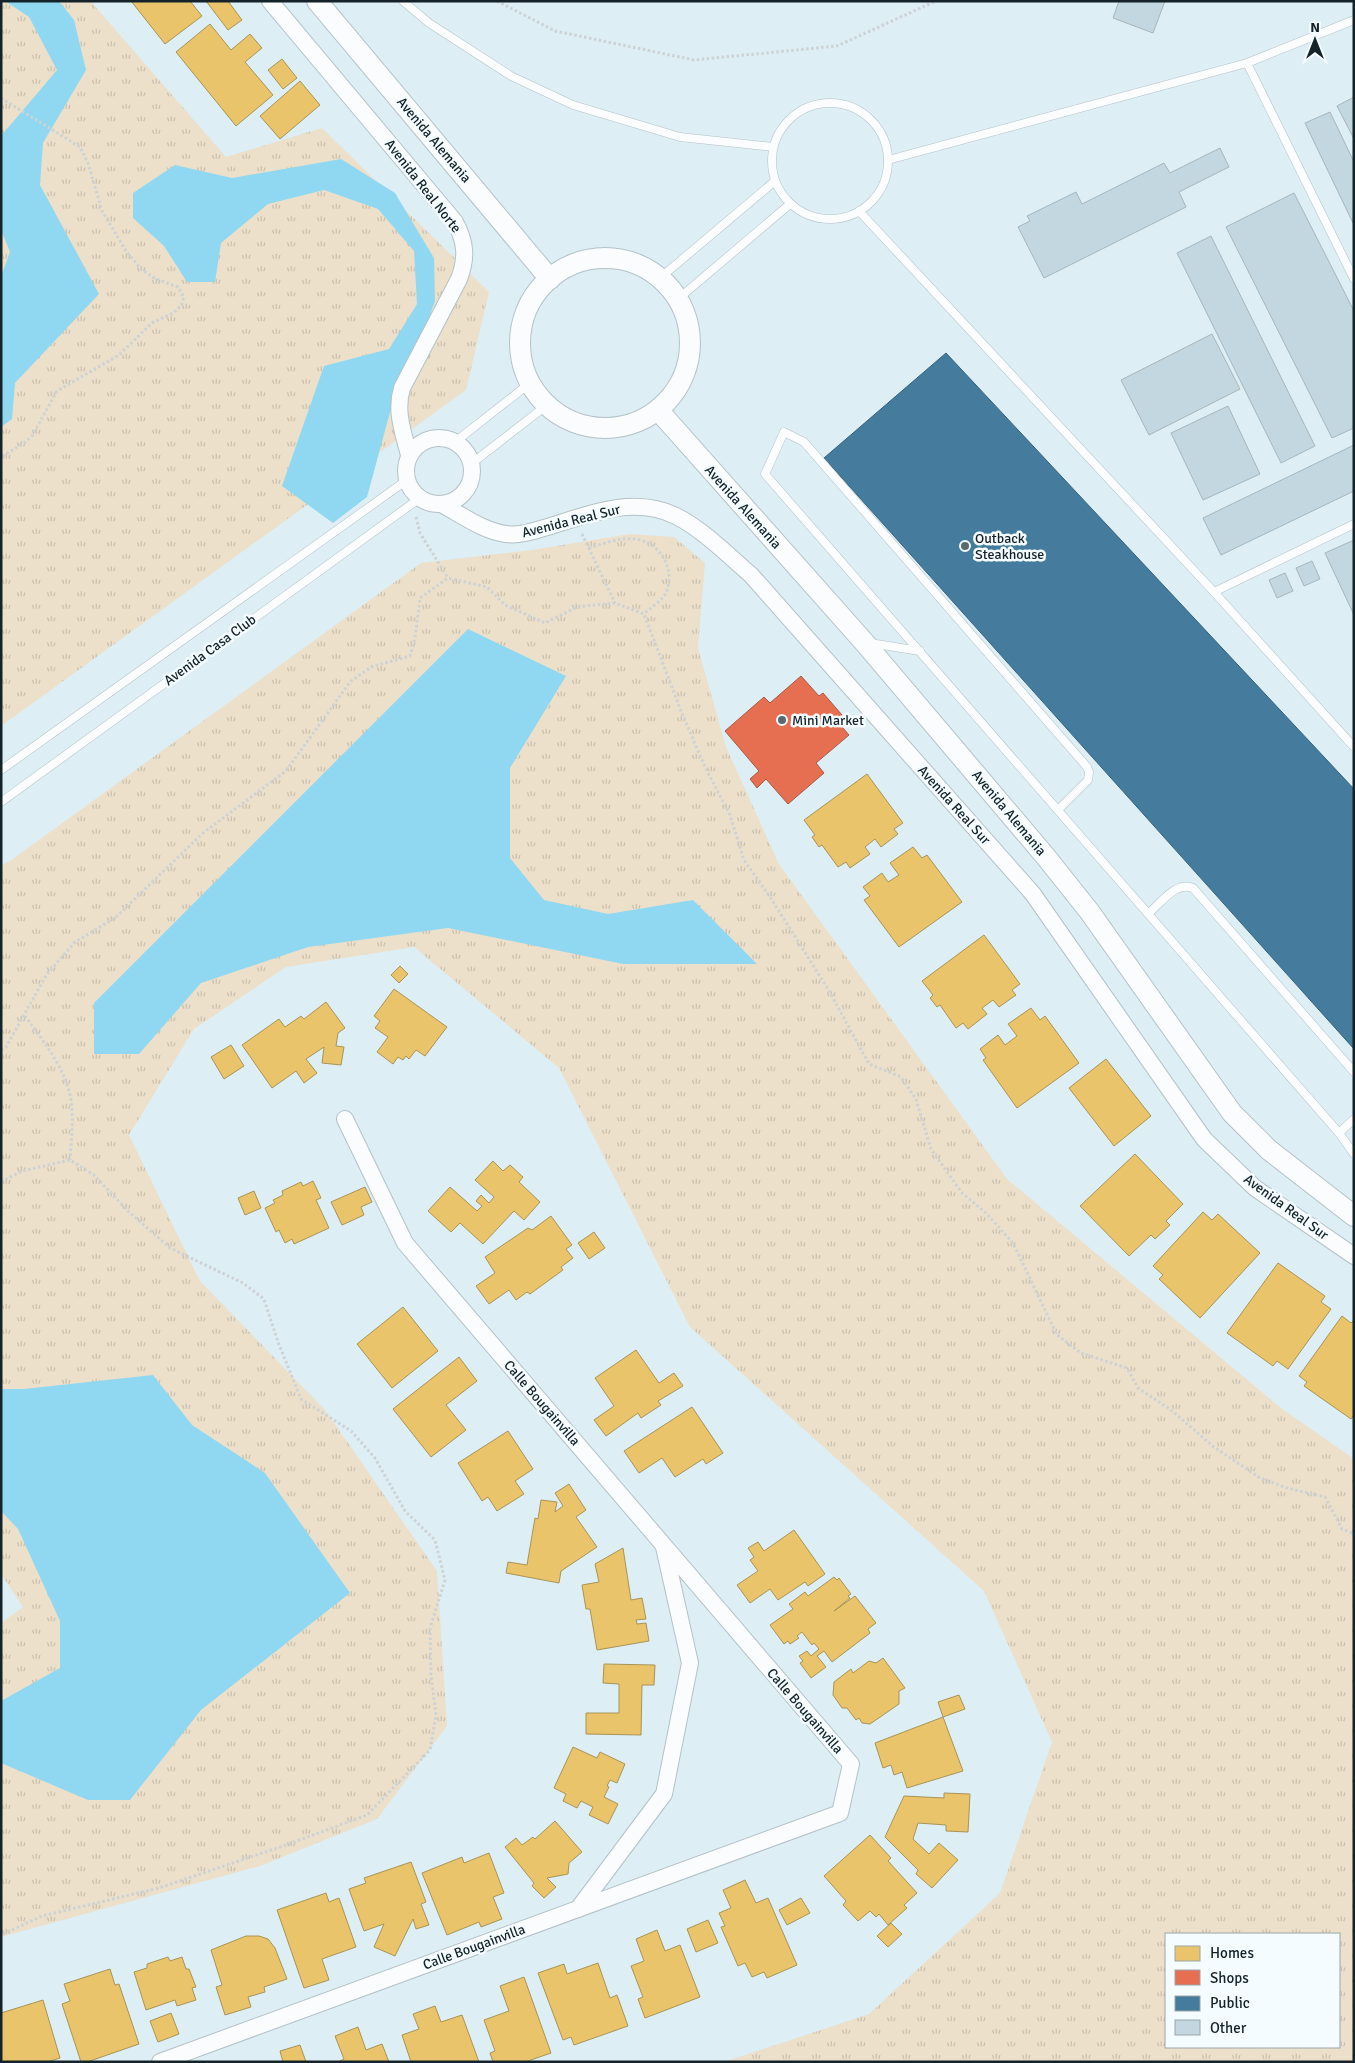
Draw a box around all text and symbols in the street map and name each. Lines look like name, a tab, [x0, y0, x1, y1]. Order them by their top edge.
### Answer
north arrow	[1290, 15, 1340, 65]
text: N	[1310, 19, 1320, 36]
street label: Avenida Alemania	[393, 94, 475, 186]
street label: Avenida Real Norte	[381, 136, 465, 236]
street label: Avenida Alemania	[701, 462, 785, 552]
street label: Avenida Real Sur	[520, 500, 623, 541]
place label: Outback Steakhouse	[975, 530, 1044, 563]
marker: Outback Steakhouse	[959, 540, 971, 552]
street label: Avenida Casa Club	[161, 611, 259, 689]
place label: Mini Market	[792, 712, 864, 729]
marker: Mini Market	[776, 714, 788, 726]
street label: Avenida Real Sur	[914, 762, 995, 849]
street label: Avenida Alemania	[968, 767, 1050, 859]
street label: Avenida Real Sur	[1240, 1171, 1332, 1244]
street label: Calle Bougainvilla	[500, 1357, 584, 1449]
street label: Calle Bougainvilla	[763, 1665, 847, 1757]
street label: Calle Bougainvilla	[420, 1921, 528, 1973]
legend	[1165, 1933, 1340, 2048]
text: Homes	[1210, 1944, 1254, 1962]
text: Shops	[1210, 1969, 1249, 1987]
text: Public	[1210, 1994, 1250, 2012]
text: Other	[1210, 2019, 1247, 2037]

